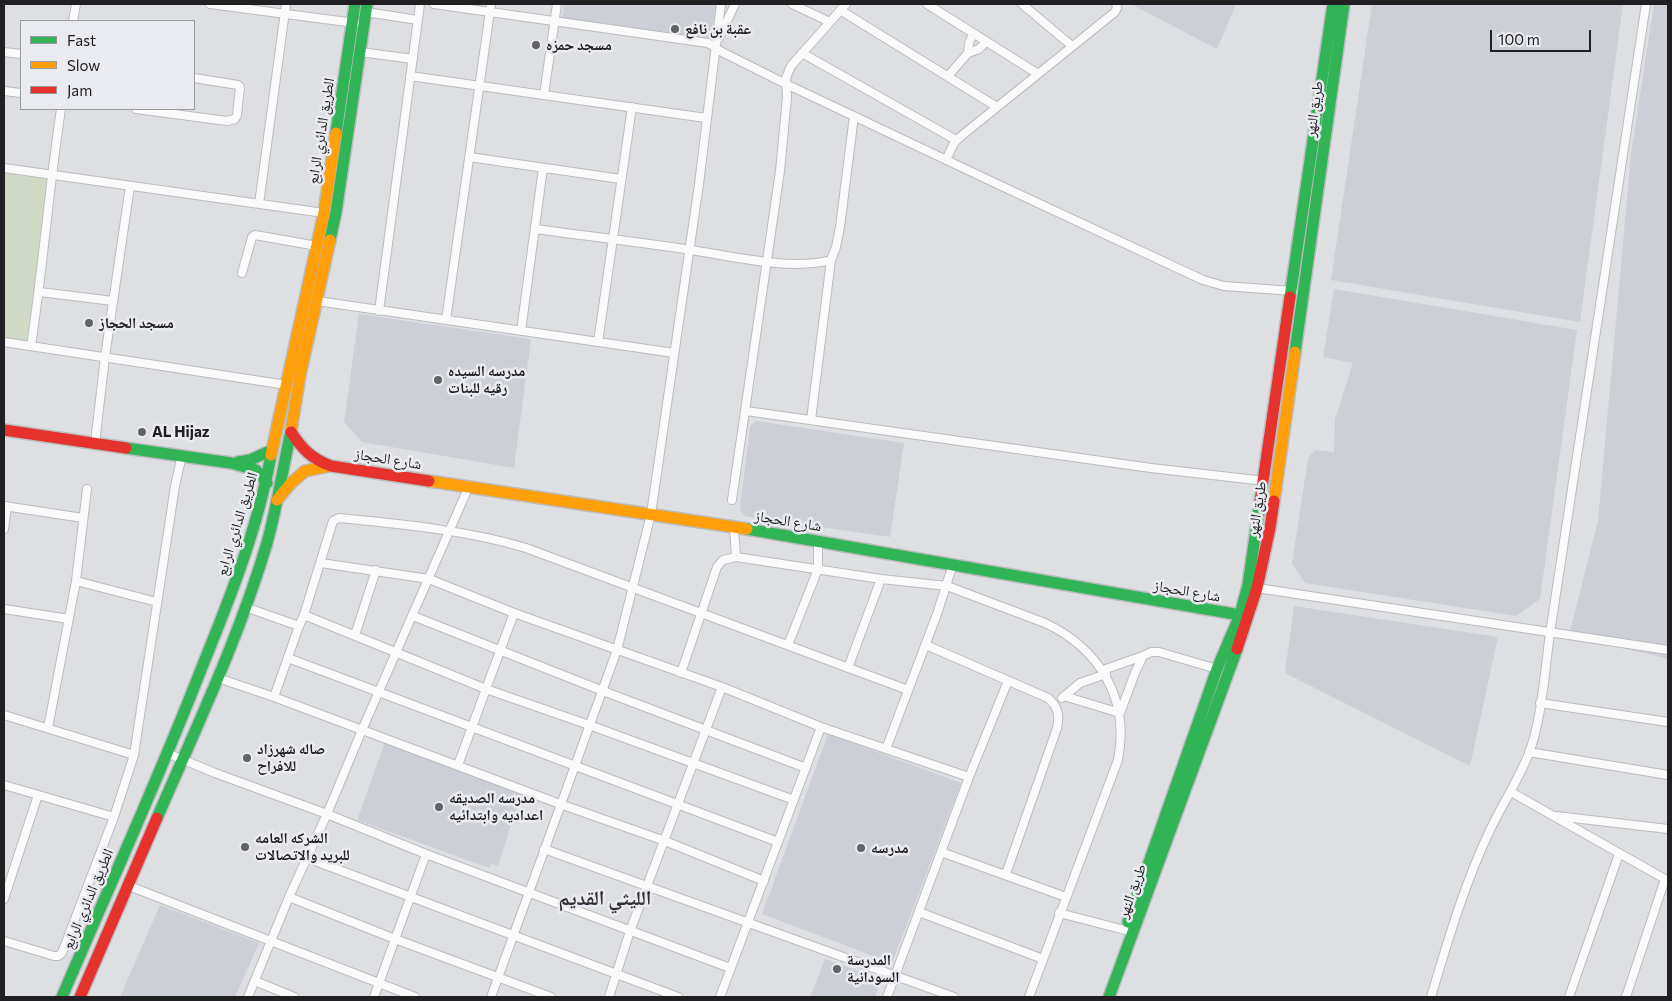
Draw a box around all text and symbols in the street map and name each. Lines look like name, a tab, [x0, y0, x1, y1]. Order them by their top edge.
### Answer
legend	[20, 20, 195, 110]
place label: عقبة بن نافع	[685, 20, 751, 38]
scale bar	[1492, 20, 1593, 52]
marker: عقبة بن نافع	[669, 23, 681, 35]
text: 100 m	[1498, 30, 1540, 48]
text: Fast	[67, 31, 96, 49]
place label: مسجد حمزه	[546, 36, 612, 54]
marker: مسجد حمزه	[530, 39, 542, 51]
text: Slow	[67, 56, 100, 74]
street label: الطريق الدائري الرابع	[304, 77, 338, 185]
street label: طريق النهر	[1301, 80, 1327, 138]
text: Jam	[67, 81, 92, 99]
place label: مسجد الحجاز	[99, 314, 174, 332]
marker: مسجد الحجاز	[83, 317, 95, 329]
place label: مدرسه السيده رقيه للبنات	[448, 362, 525, 397]
marker: مدرسه السيده رقيه للبنات	[432, 374, 444, 386]
place label: AL Hijaz	[152, 423, 210, 441]
marker: AL Hijaz	[136, 426, 148, 438]
street label: شارع الحجاز	[353, 445, 423, 473]
street label: الطريق الدائري الرابع	[213, 470, 261, 578]
street label: طريق النهر	[1244, 480, 1270, 538]
street label: شارع الحجاز	[753, 507, 823, 535]
street label: شارع الحجاز	[1152, 576, 1222, 606]
place label: صاله شهرزاد للافراح	[257, 740, 325, 775]
marker: صاله شهرزاد للافراح	[241, 752, 253, 764]
place label: مدرسه الصديقه اعداديه وابتدائيه	[449, 789, 543, 824]
marker: مدرسه الصديقه اعداديه وابتدائيه	[433, 801, 445, 813]
place label: الشركه العامه للبريد والاتصالات	[255, 829, 350, 864]
place label: مدرسه	[871, 839, 909, 857]
marker: الشركه العامه للبريد والاتصالات	[239, 841, 251, 853]
marker: مدرسه	[855, 842, 867, 854]
street label: الطريق الدائري الرابع	[59, 846, 117, 952]
street label: طريق النهر	[1114, 861, 1150, 921]
district label: الليثي القديم	[559, 886, 651, 910]
place label: المدرسة السودانية	[847, 951, 900, 986]
marker: المدرسة السودانية	[831, 963, 843, 975]

